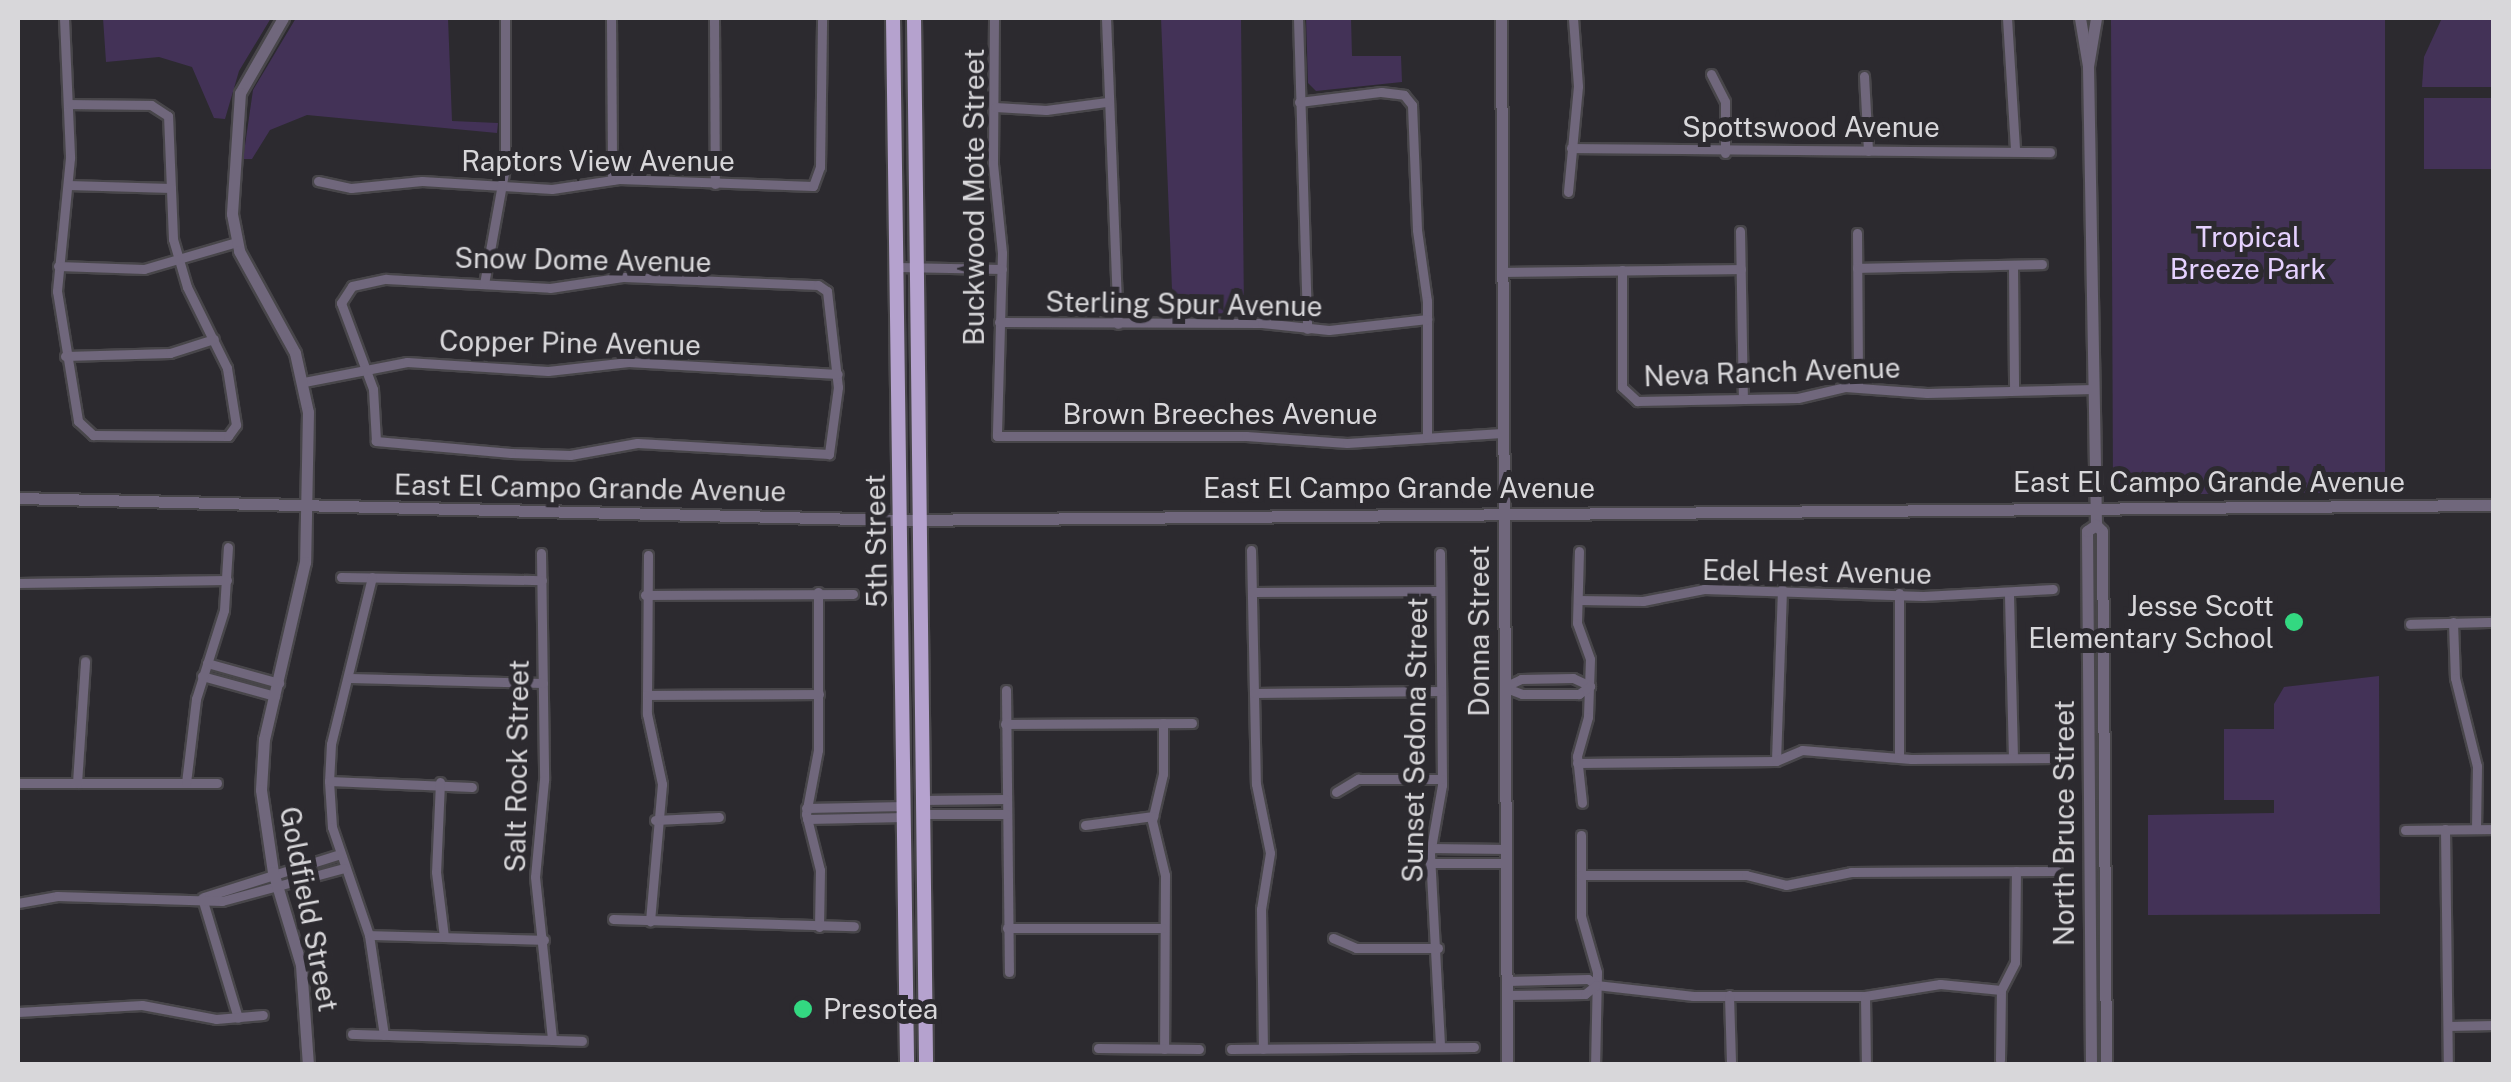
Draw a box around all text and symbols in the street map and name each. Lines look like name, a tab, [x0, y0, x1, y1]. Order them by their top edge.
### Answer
street label: Buckwood Mote Street	[957, 48, 991, 346]
street label: Spottswood Avenue	[1682, 110, 1940, 144]
street label: Raptors View Avenue	[461, 144, 735, 178]
park label: Tropical Breeze Park	[2170, 220, 2326, 286]
street label: Snow Dome Avenue	[454, 241, 712, 279]
street label: Sterling Spur Avenue	[1045, 285, 1323, 323]
street label: Copper Pine Avenue	[439, 324, 701, 362]
street label: Neva Ranch Avenue	[1643, 351, 1901, 393]
street label: Brown Breeches Avenue	[1062, 397, 1378, 431]
street label: East El Campo Grande Avenue	[2013, 465, 2405, 499]
street label: East El Campo Grande Avenue	[393, 468, 787, 508]
street label: East El Campo Grande Avenue	[1203, 471, 1595, 505]
street label: 5th Street	[858, 474, 894, 608]
street label: Donna Street	[1462, 545, 1496, 717]
street label: Edel Hest Avenue	[1702, 553, 1932, 591]
place label: Jesse Scott Elementary School	[2028, 589, 2274, 655]
street label: Sunset Sedona Street	[1396, 597, 1434, 883]
marker: Jesse Scott Elementary School	[2283, 611, 2305, 633]
street label: Salt Rock Street	[498, 659, 536, 873]
street label: North Bruce Street	[2047, 700, 2081, 946]
street label: Goldfield Street	[273, 804, 345, 1014]
place label: Presotea	[823, 992, 938, 1026]
marker: Presotea	[792, 998, 814, 1020]

